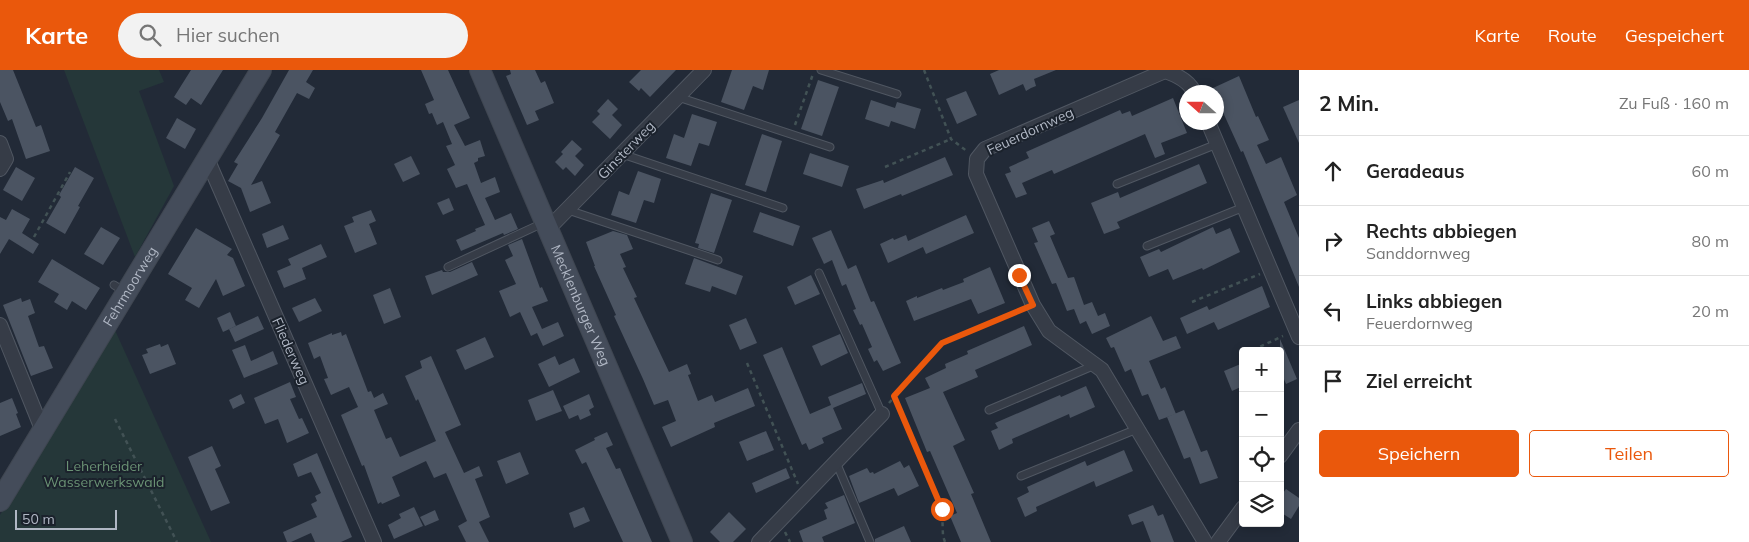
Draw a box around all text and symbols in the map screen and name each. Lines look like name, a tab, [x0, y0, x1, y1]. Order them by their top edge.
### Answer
search box	[118, 13, 468, 58]
text: Karte	[25, 20, 88, 50]
icon: search	[136, 21, 164, 49]
text: Hier suchen	[176, 23, 280, 47]
text: Karte	[1475, 24, 1520, 47]
text: Route	[1548, 24, 1597, 47]
text: Gespeichert	[1625, 24, 1724, 47]
north arrow	[1179, 85, 1224, 130]
text: 2 Min.	[1319, 90, 1379, 116]
text: Zu Fuß · 160 m	[1619, 93, 1729, 113]
street label: Feuerdornweg	[984, 103, 1076, 159]
street label: Ginsterweg	[594, 117, 658, 183]
icon: ahead	[1319, 157, 1347, 185]
text: Geradeaus	[1366, 159, 1464, 183]
text: 60 m	[1692, 161, 1729, 181]
text: Rechts abbiegen	[1366, 219, 1517, 243]
icon: right	[1319, 227, 1347, 255]
text: 80 m	[1692, 231, 1729, 251]
street label: Mecklenburger Weg	[547, 242, 615, 369]
street label: Fehrmoorweg	[99, 243, 161, 330]
text: Sanddornweg	[1366, 243, 1471, 263]
route end	[1008, 264, 1031, 287]
text: Links abbiegen	[1366, 289, 1503, 313]
icon: left	[1319, 297, 1347, 325]
text: 20 m	[1692, 301, 1729, 321]
text: Feuerdornweg	[1366, 313, 1473, 333]
street label: Fliederweg	[268, 315, 314, 387]
map controls	[1239, 347, 1284, 527]
button: +	[1239, 347, 1284, 392]
icon: arrive	[1319, 367, 1347, 395]
text: Ziel erreicht	[1366, 369, 1472, 393]
button: −	[1239, 392, 1284, 437]
button: Speichern	[1319, 430, 1519, 477]
button: Teilen	[1529, 430, 1729, 477]
button: locate	[1239, 437, 1284, 482]
park label: Leherheider Wasserwerkswald	[44, 457, 164, 491]
button: layers	[1239, 482, 1284, 527]
route start	[931, 498, 954, 521]
scale bar	[15, 507, 118, 530]
text: 50 m	[22, 510, 55, 528]

